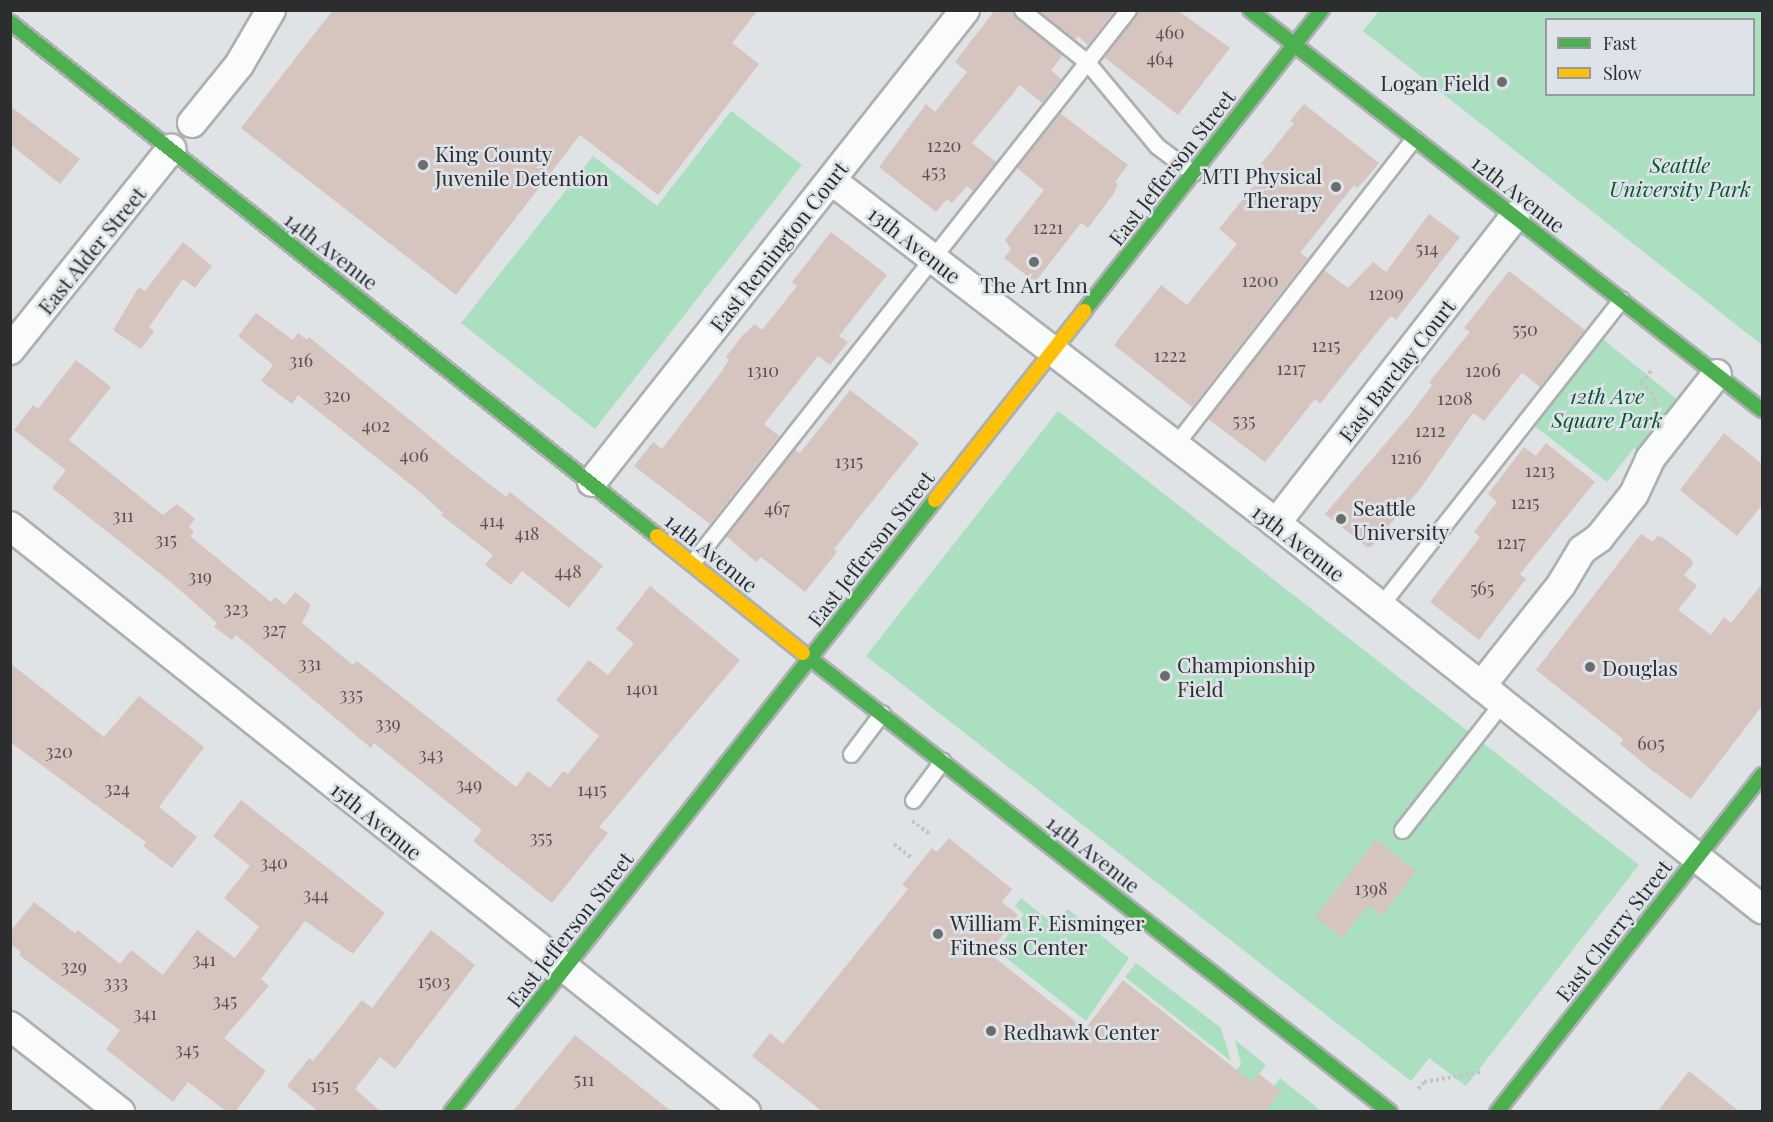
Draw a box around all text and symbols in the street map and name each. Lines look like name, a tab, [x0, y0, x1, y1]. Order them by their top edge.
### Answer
legend	[1545, 18, 1755, 96]
house number: 460	[1156, 21, 1184, 43]
text: Fast	[1603, 31, 1636, 55]
house number: 464	[1146, 47, 1174, 69]
text: Slow	[1603, 61, 1641, 85]
place label: Logan Field	[1380, 69, 1490, 95]
marker: Logan Field	[1495, 75, 1509, 89]
street label: East Jefferson Street	[1102, 84, 1240, 250]
house number: 1220	[927, 134, 961, 156]
place label: King County Juvenile Detention	[435, 140, 609, 190]
street label: 12th Avenue	[1467, 149, 1571, 237]
park label: Seattle University Park	[1609, 151, 1751, 201]
street label: East Remington Court	[704, 156, 852, 336]
marker: King County Juvenile Detention	[416, 158, 430, 172]
house number: 453	[922, 160, 946, 182]
place label: MTI Physical Therapy	[1201, 162, 1322, 212]
marker: MTI Physical Therapy	[1327, 178, 1345, 196]
street label: East Alder Street	[31, 181, 151, 319]
street label: 13th Avenue	[863, 200, 967, 288]
street label: 14th Avenue	[280, 205, 384, 295]
house number: 1221	[1033, 216, 1063, 238]
house number: 514	[1415, 237, 1439, 259]
marker: The Art Inn	[1027, 255, 1041, 269]
house number: 1200	[1242, 269, 1278, 291]
place label: The Art Inn	[980, 271, 1088, 297]
house number: 1209	[1368, 282, 1404, 304]
street label: East Barclay Court	[1332, 293, 1460, 447]
house number: 550	[1512, 318, 1538, 340]
house number: 1215	[1311, 334, 1341, 356]
house number: 1222	[1154, 344, 1186, 366]
house number: 316	[289, 349, 313, 371]
house number: 1217	[1276, 357, 1306, 379]
house number: 1310	[747, 359, 779, 381]
house number: 1206	[1465, 359, 1501, 381]
park label: 12th Ave Square Park	[1552, 382, 1662, 432]
house number: 320	[323, 384, 351, 406]
house number: 1208	[1437, 387, 1473, 409]
house number: 535	[1232, 409, 1256, 431]
house number: 402	[362, 414, 390, 436]
house number: 1212	[1415, 419, 1445, 441]
house number: 406	[400, 444, 428, 466]
house number: 1216	[1390, 446, 1422, 468]
house number: 1315	[835, 450, 863, 472]
house number: 1213	[1525, 459, 1555, 481]
street label: East Jefferson Street	[801, 465, 939, 631]
house number: 1215	[1510, 491, 1540, 513]
place label: Seattle University	[1353, 494, 1449, 544]
house number: 467	[764, 497, 790, 519]
street label: 13th Avenue	[1247, 498, 1351, 586]
house number: 311	[112, 504, 134, 526]
street label: 14th Avenue	[660, 507, 764, 597]
house number: 414	[480, 509, 504, 531]
marker: Seattle University	[1334, 512, 1348, 526]
house number: 418	[515, 522, 539, 544]
house number: 315	[155, 528, 177, 550]
house number: 1217	[1496, 531, 1526, 553]
house number: 448	[554, 560, 582, 582]
house number: 319	[188, 565, 212, 587]
house number: 565	[1470, 577, 1494, 599]
house number: 323	[224, 597, 248, 619]
house number: 327	[262, 618, 286, 640]
place label: Championship Field	[1177, 651, 1315, 701]
house number: 331	[299, 652, 321, 674]
place label: Douglas	[1602, 654, 1678, 680]
marker: Douglas	[1583, 660, 1597, 674]
marker: Championship Field	[1158, 669, 1172, 683]
house number: 1401	[625, 677, 659, 699]
house number: 335	[339, 683, 363, 705]
house number: 339	[375, 712, 401, 734]
house number: 605	[1637, 732, 1665, 754]
house number: 320	[45, 740, 73, 762]
house number: 343	[419, 743, 443, 765]
house number: 349	[456, 773, 482, 795]
street label: 15th Avenue	[326, 775, 428, 865]
house number: 324	[104, 777, 130, 799]
house number: 1415	[577, 778, 607, 800]
street label: 14th Avenue	[1042, 808, 1146, 898]
house number: 355	[529, 826, 553, 848]
street label: East Jefferson Street	[500, 846, 638, 1012]
house number: 340	[260, 851, 288, 873]
street label: East Cherry Street	[1550, 854, 1676, 1006]
house number: 1398	[1355, 877, 1387, 899]
house number: 344	[303, 883, 329, 905]
place label: William F. Eisminger Fitness Center	[950, 909, 1145, 959]
marker: William F. Eisminger Fitness Center	[931, 927, 945, 941]
house number: 341	[192, 948, 216, 970]
house number: 329	[61, 955, 87, 977]
house number: 1503	[418, 970, 450, 992]
house number: 333	[104, 971, 128, 993]
house number: 345	[213, 989, 237, 1011]
house number: 341	[133, 1002, 157, 1024]
place label: Redhawk Center	[1003, 1018, 1160, 1044]
marker: Redhawk Center	[984, 1024, 998, 1038]
house number: 345	[175, 1038, 199, 1060]
house number: 511	[574, 1068, 594, 1090]
house number: 1515	[311, 1074, 339, 1096]

